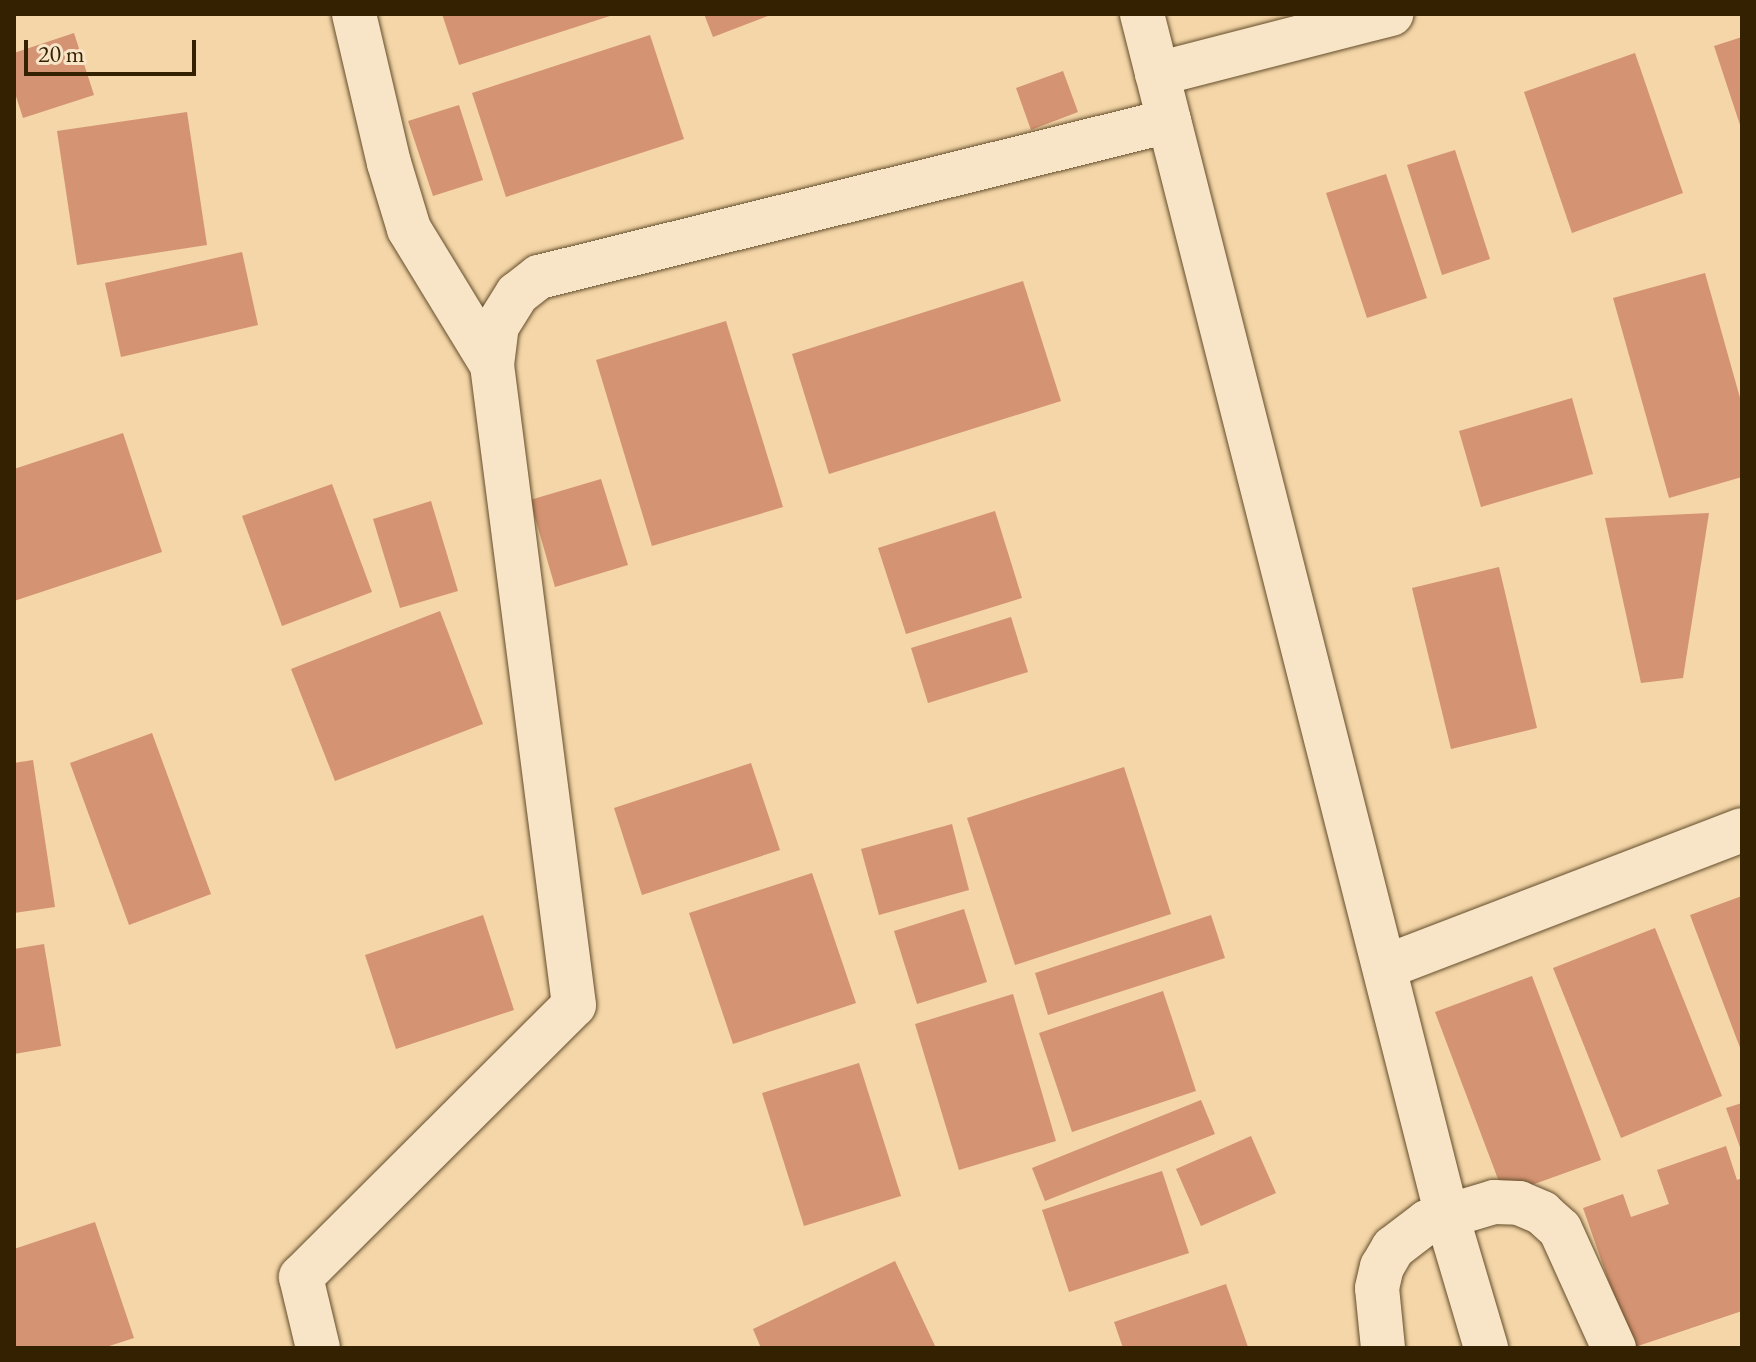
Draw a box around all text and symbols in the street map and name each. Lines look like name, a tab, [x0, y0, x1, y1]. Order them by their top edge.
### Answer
scale bar	[28, 24, 200, 74]
text: 20 m	[38, 38, 85, 69]

